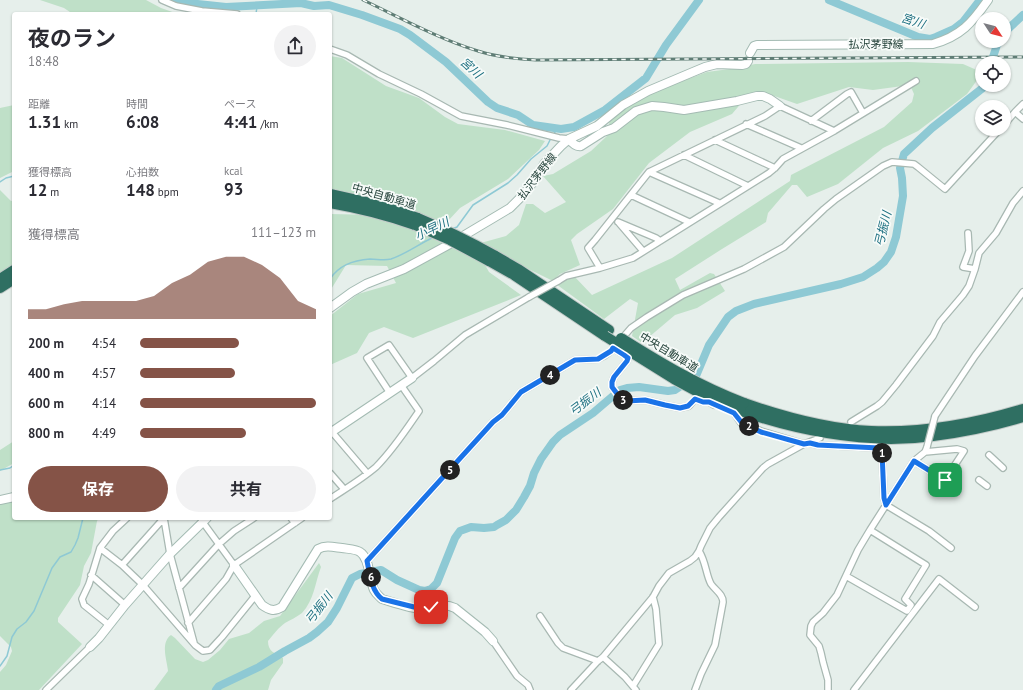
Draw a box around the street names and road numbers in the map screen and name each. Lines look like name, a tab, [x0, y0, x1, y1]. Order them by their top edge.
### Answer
street label: 払沢茅野線	[849, 37, 904, 51]
street label: 払沢茅野線	[515, 150, 559, 202]
street label: 中央自動車道	[350, 180, 418, 212]
street label: 中央自動車道	[637, 329, 701, 375]

